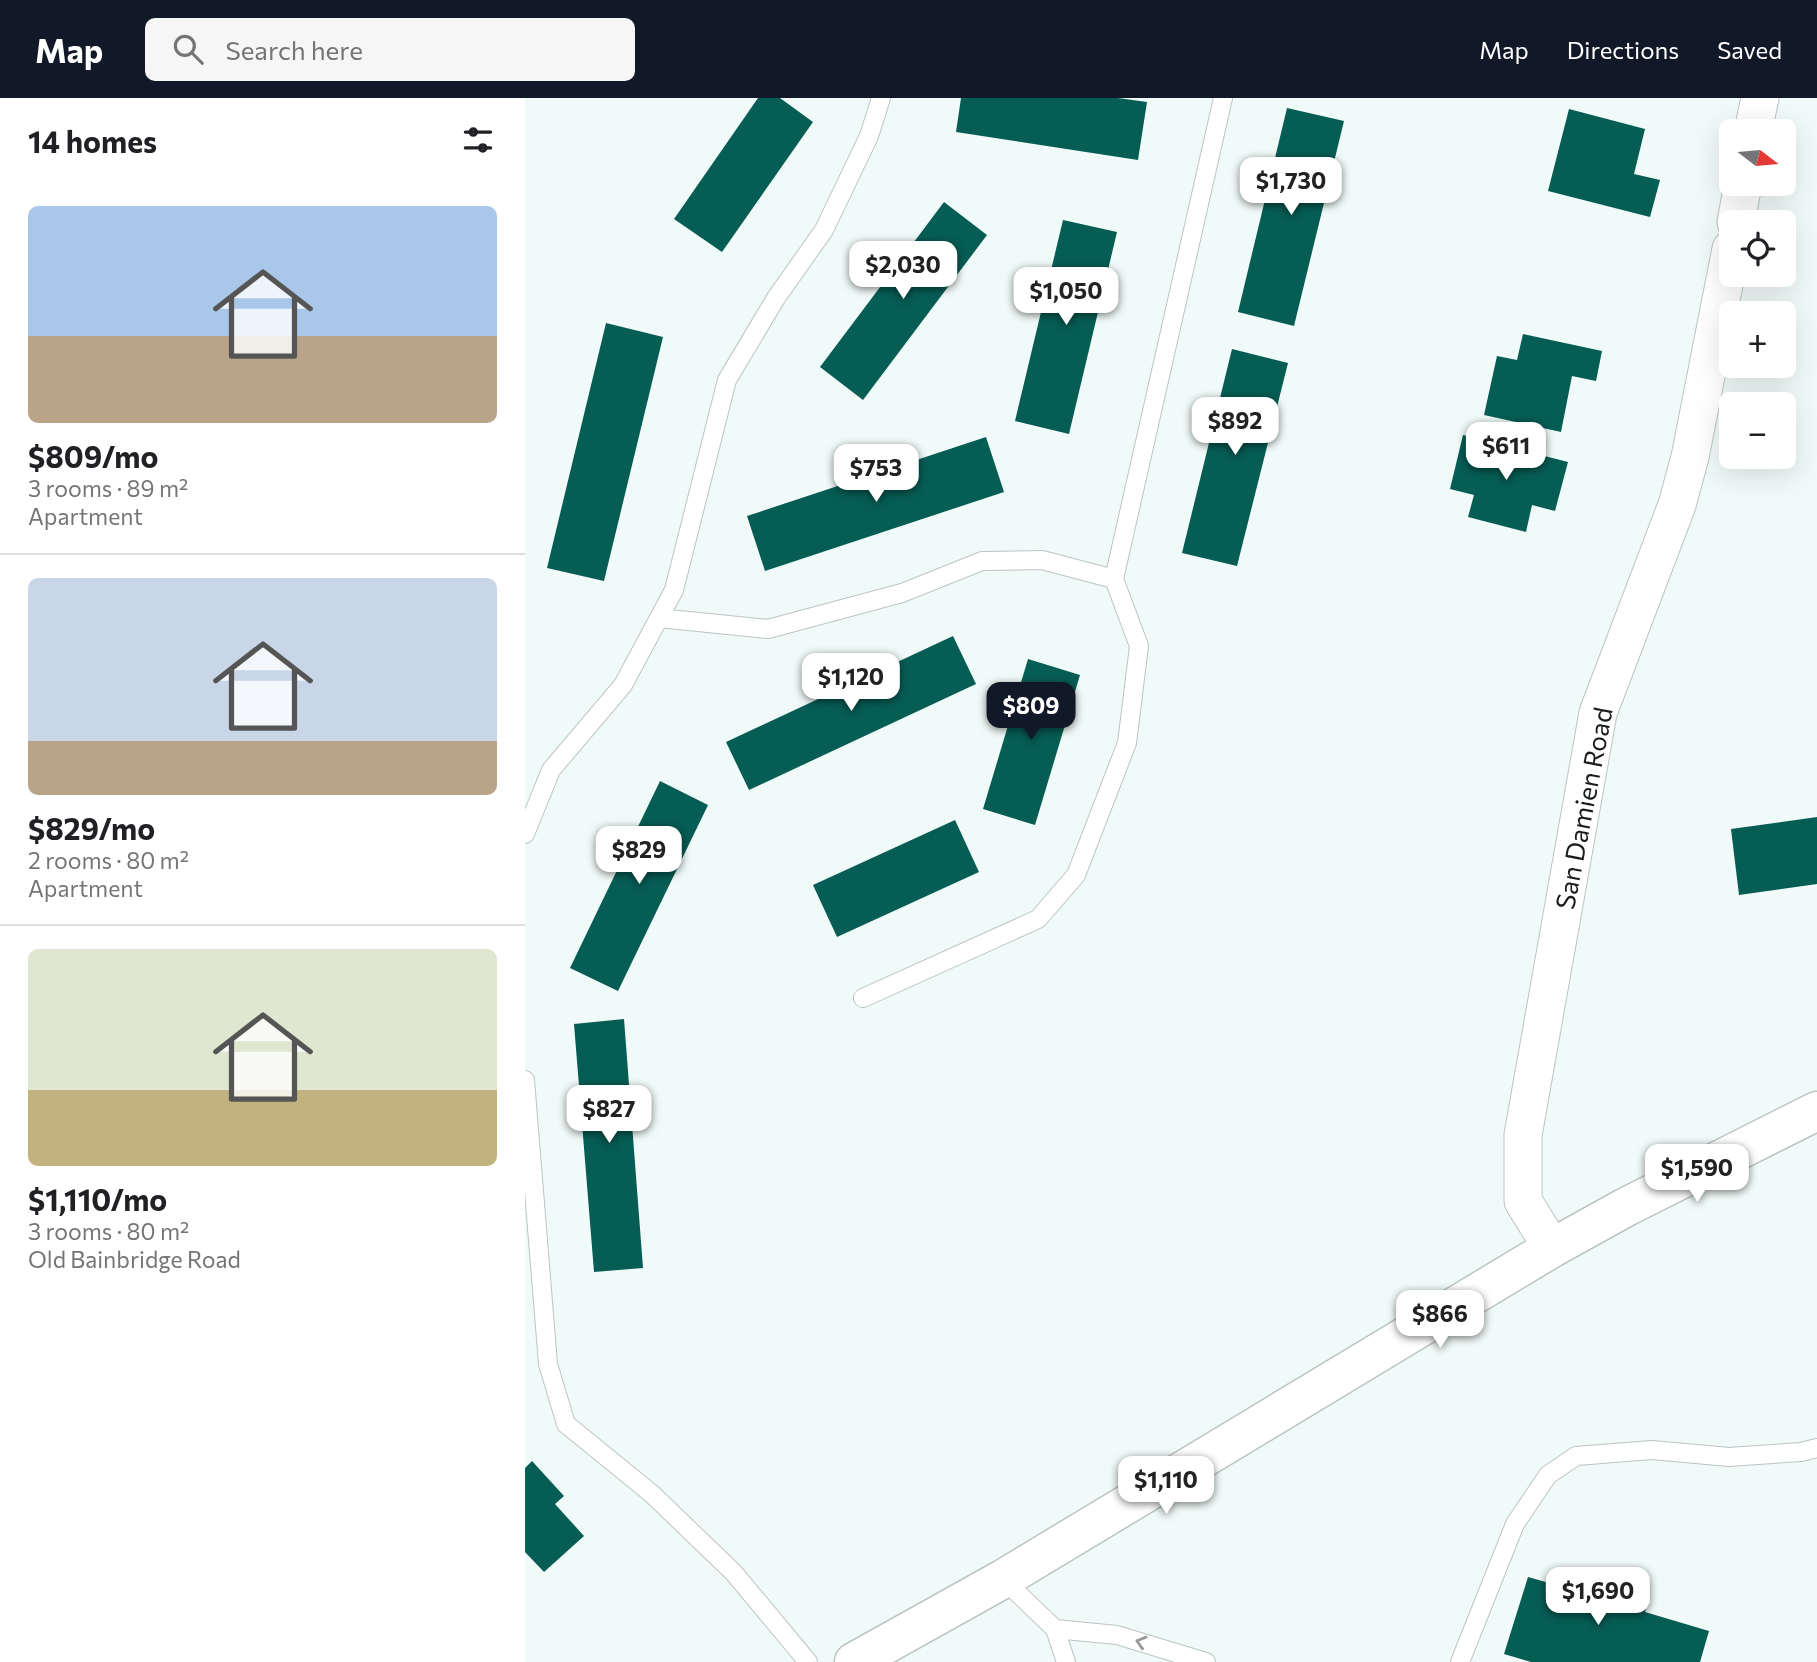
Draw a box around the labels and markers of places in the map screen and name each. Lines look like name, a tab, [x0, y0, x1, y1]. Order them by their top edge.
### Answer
pin: $1,730	[1234, 158, 1348, 217]
pin: $2,030	[846, 242, 960, 301]
pin: $1,050	[1009, 268, 1123, 327]
pin: $892	[1194, 398, 1276, 457]
pin: $611	[1465, 422, 1547, 482]
pin: $753	[835, 444, 917, 504]
pin: $1,120	[794, 654, 908, 713]
pin: $809	[990, 682, 1072, 742]
pin: $829	[598, 826, 680, 886]
pin: $827	[568, 1086, 650, 1145]
pin: $1,590	[1640, 1144, 1754, 1204]
pin: $866	[1399, 1290, 1481, 1350]
pin: $1,110	[1109, 1456, 1223, 1516]
pin: $1,690	[1541, 1568, 1655, 1627]

